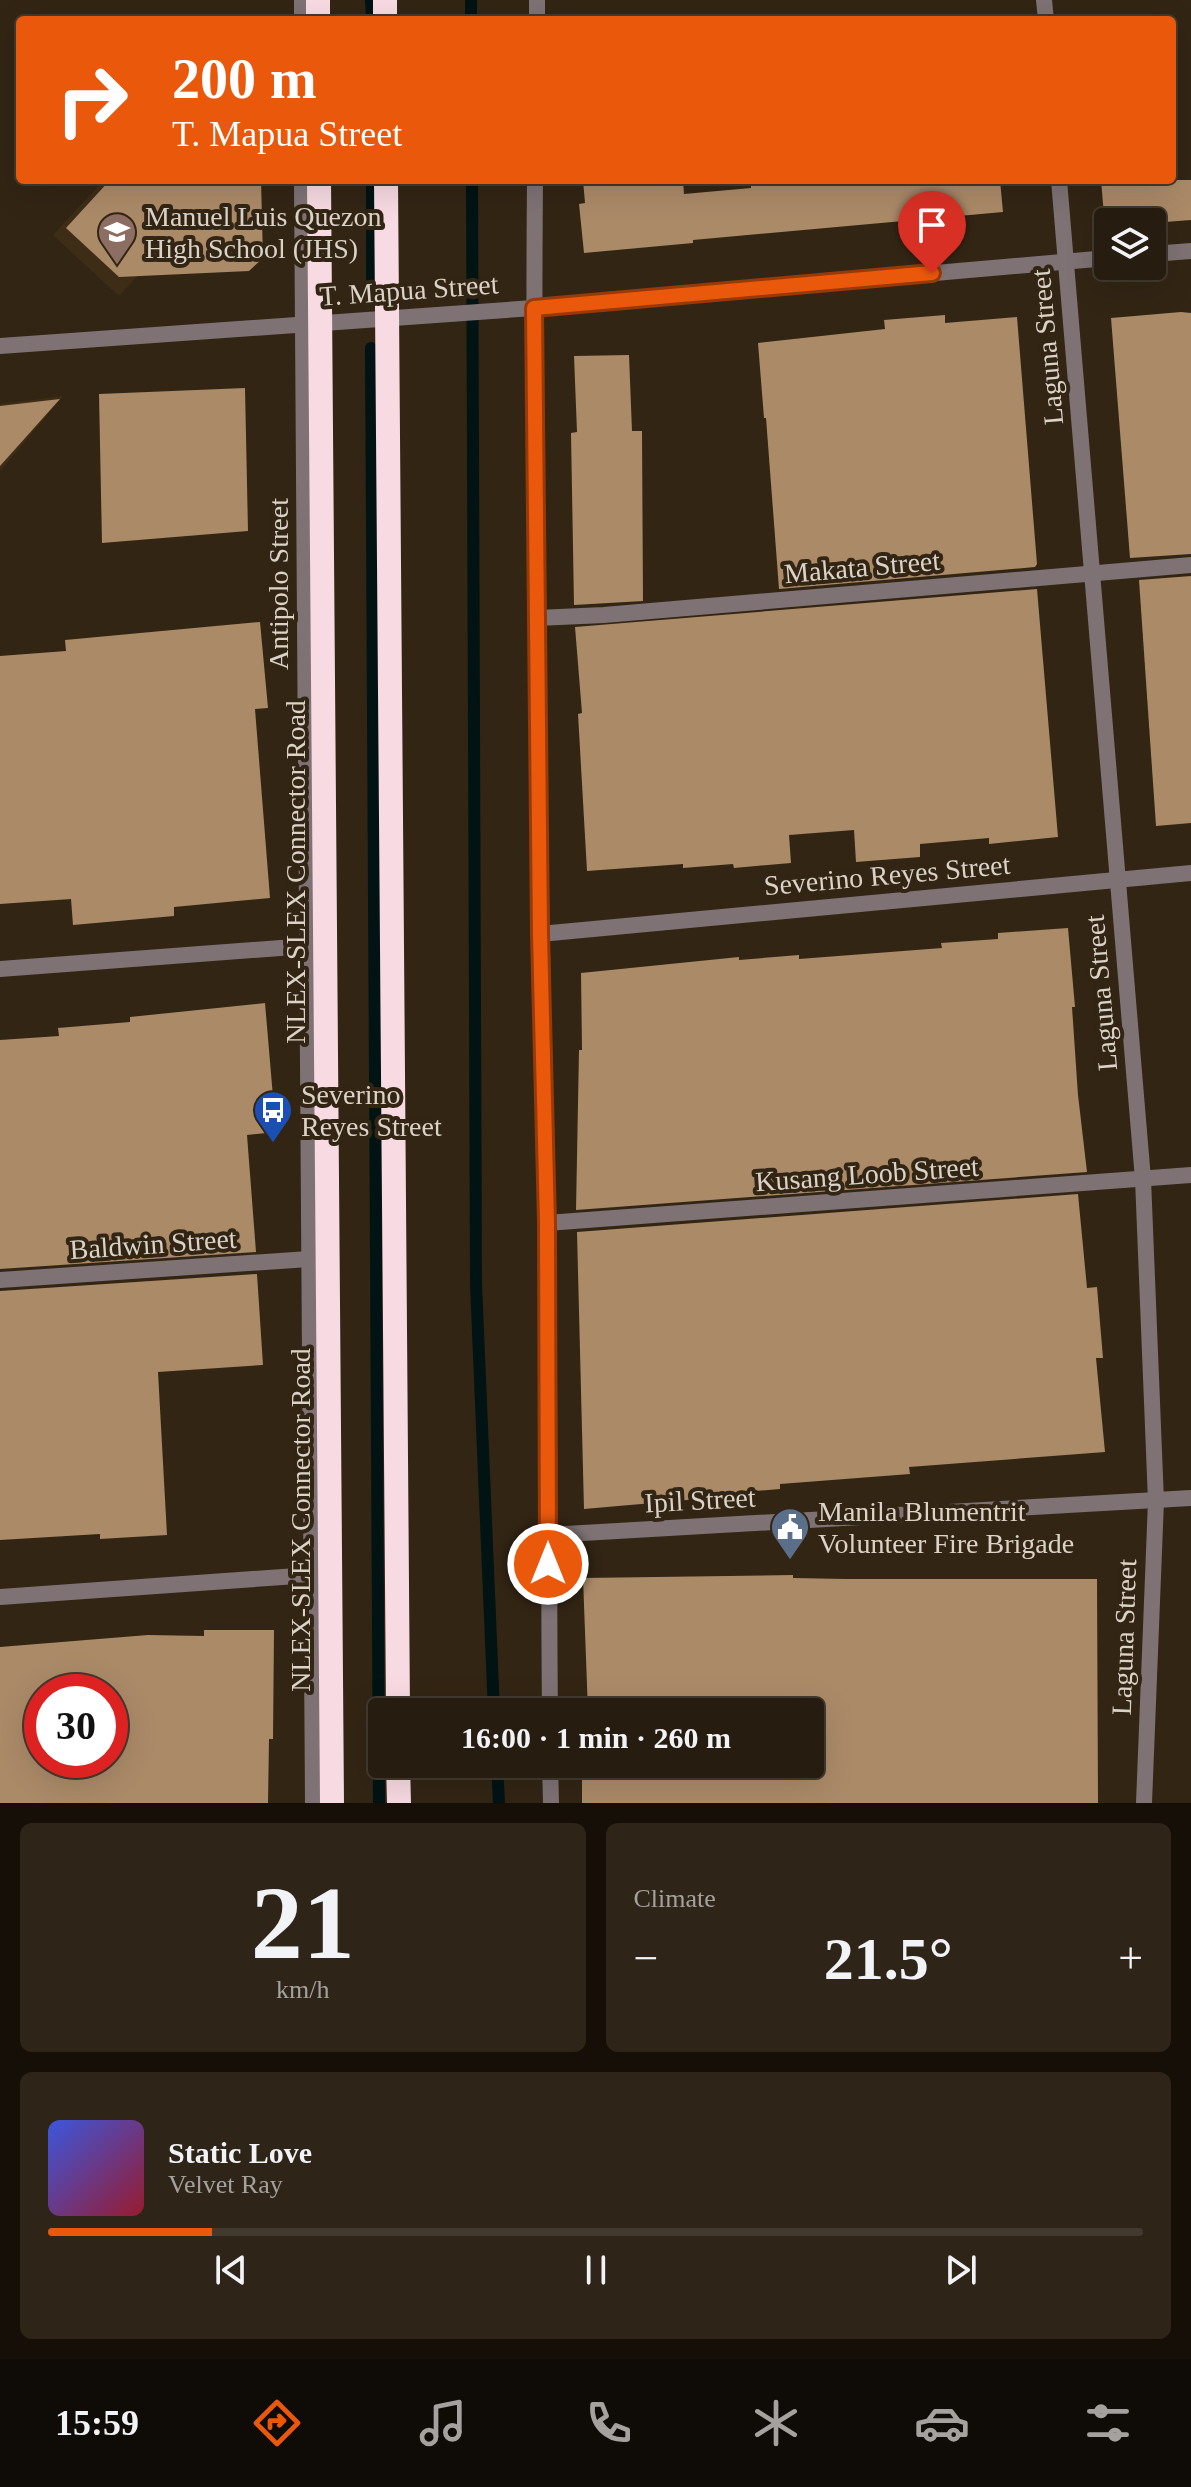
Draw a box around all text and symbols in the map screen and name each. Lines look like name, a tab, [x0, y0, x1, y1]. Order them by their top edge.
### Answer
icon: right	[40, 48, 144, 152]
text: 200 m	[172, 48, 317, 110]
text: T. Mapua Street	[172, 114, 402, 154]
pin	[898, 191, 966, 273]
place label: Manuel Luis Quezon High School (JHS)	[145, 201, 381, 264]
icon: arrive	[910, 203, 954, 247]
map controls	[1094, 208, 1166, 280]
button: layers	[1094, 208, 1166, 280]
school or university icon: Manuel Luis Quezon High School (JHS)	[96, 211, 138, 266]
street label: T. Mapua Street	[319, 268, 500, 312]
street label: Laguna Street	[1025, 268, 1069, 426]
street label: Antipolo Street	[263, 498, 294, 670]
street label: Makata Street	[783, 545, 941, 589]
street label: NLEX-SLEX Connector Road	[280, 700, 311, 1044]
street label: Severino Reyes Street	[762, 849, 1012, 901]
street label: Laguna Street	[1079, 914, 1123, 1072]
place label: Severino Reyes Street	[301, 1079, 442, 1142]
bus stop icon: Severino Reyes Street	[252, 1089, 294, 1144]
street label: Kusang Loob Street	[754, 1151, 980, 1197]
street label: Baldwin Street	[69, 1223, 238, 1265]
street label: NLEX-SLEX Connector Road	[285, 1348, 316, 1692]
street label: Ipil Street	[644, 1482, 757, 1518]
place label: Manila Blumentrit Volunteer Fire Brigade	[818, 1496, 1074, 1559]
public building icon: Manila Blumentrit Volunteer Fire Brigade	[769, 1506, 811, 1561]
position arrow	[506, 1522, 590, 1606]
street label: Laguna Street	[1106, 1558, 1142, 1716]
speed limit sign: 30	[24, 1674, 128, 1778]
text: 16:00 · 1 min · 260 m	[461, 1721, 731, 1754]
text: 21	[251, 1865, 355, 1980]
text: Climate	[634, 1884, 716, 1913]
text: 21.5°	[824, 1926, 953, 1992]
text: −	[634, 1934, 658, 1983]
text: +	[1118, 1934, 1143, 1983]
text: km/h	[276, 1975, 329, 2004]
text: Static Love	[168, 2136, 312, 2169]
text: Velvet Ray	[168, 2170, 283, 2199]
icon: previous	[209, 2248, 253, 2292]
icon: pause	[574, 2248, 618, 2292]
icon: next	[939, 2248, 983, 2292]
icon: directions	[249, 2395, 305, 2451]
icon: music	[415, 2395, 471, 2451]
icon: phone	[581, 2395, 637, 2451]
icon: climate	[748, 2395, 804, 2451]
icon: car	[914, 2395, 970, 2451]
icon: filters	[1080, 2395, 1136, 2451]
text: 15:59	[55, 2403, 139, 2443]

